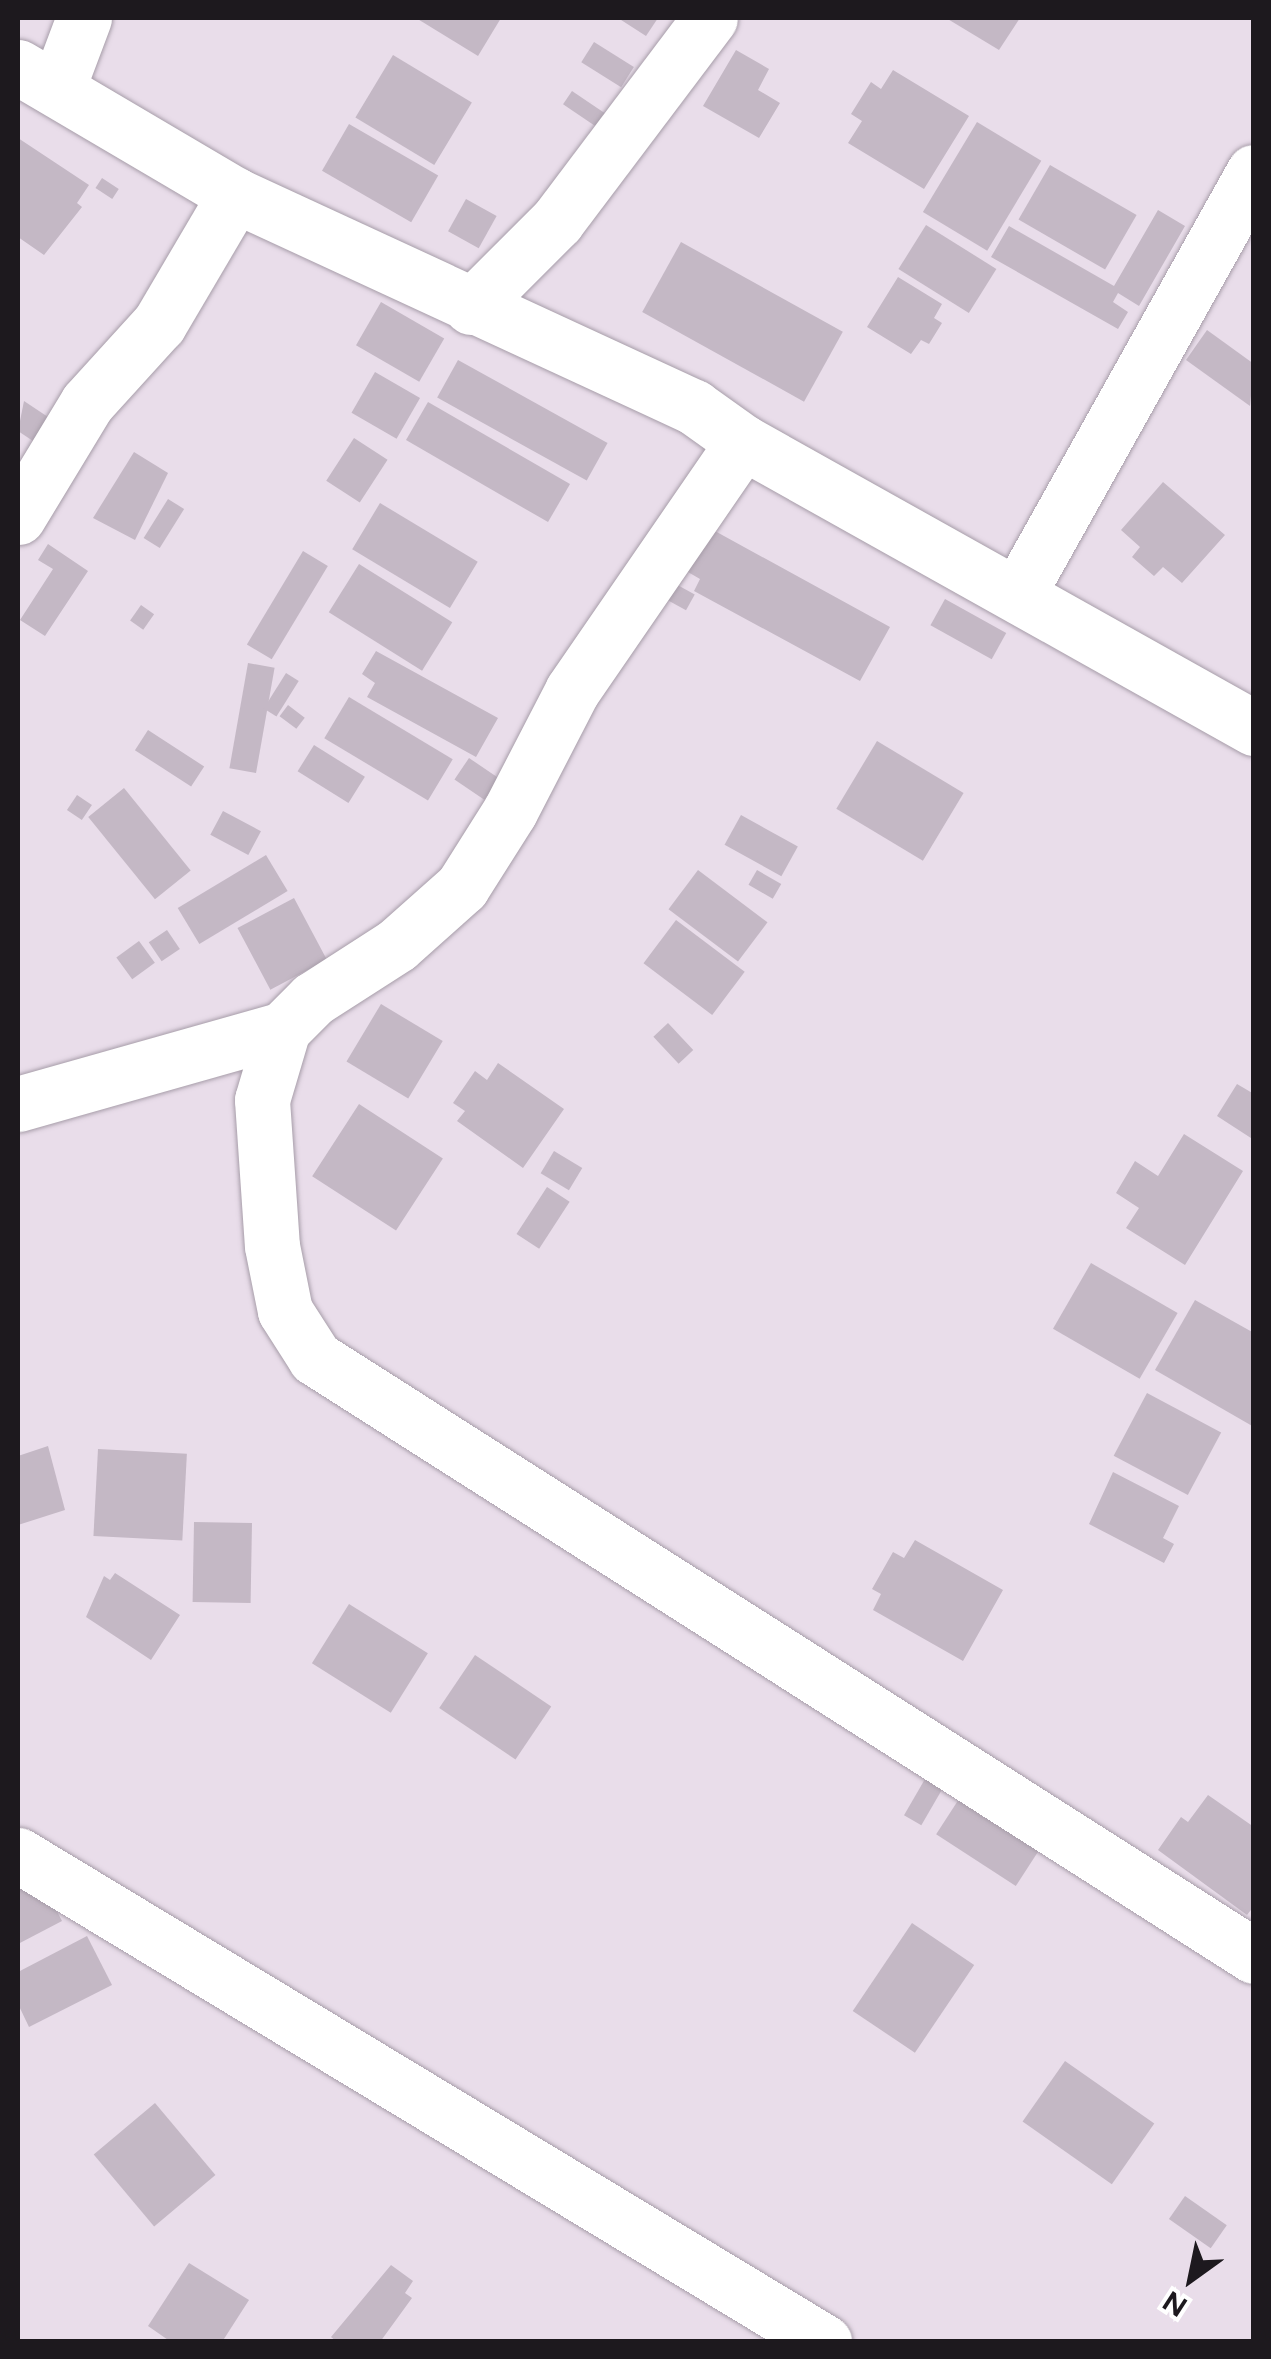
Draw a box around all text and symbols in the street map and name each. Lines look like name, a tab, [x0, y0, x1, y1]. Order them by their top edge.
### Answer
north arrow	[1141, 2229, 1241, 2329]
text: N	[1156, 2284, 1193, 2324]

